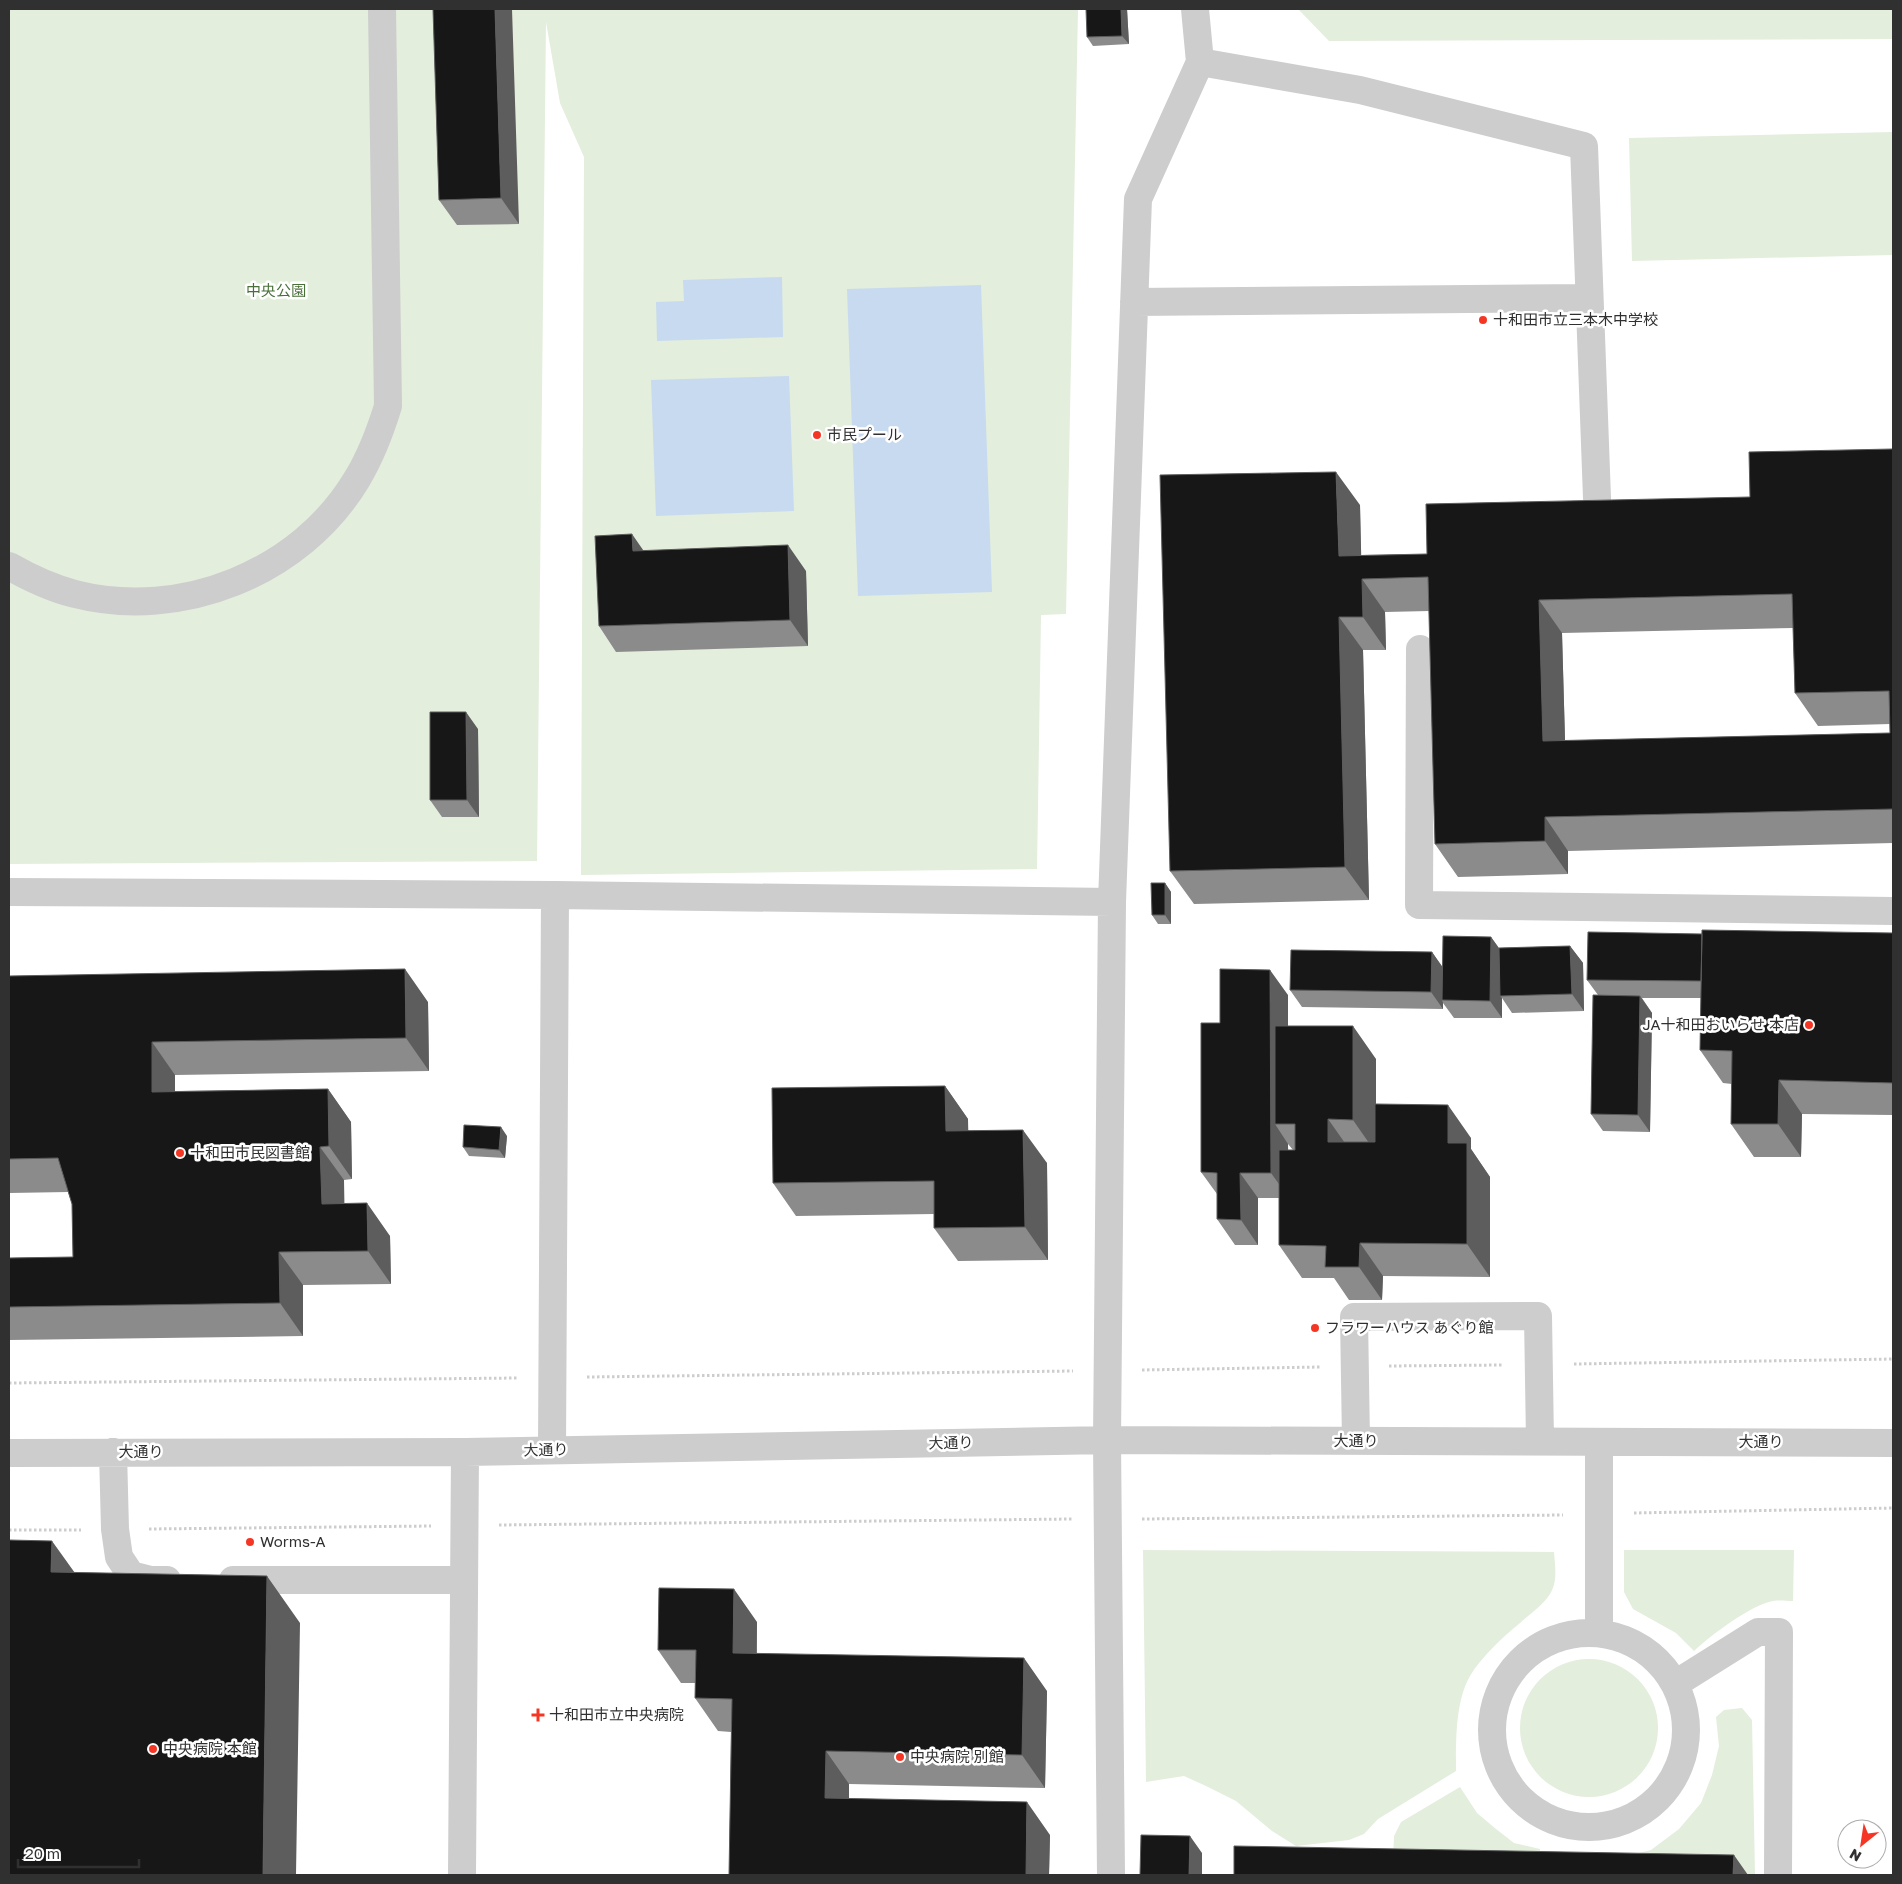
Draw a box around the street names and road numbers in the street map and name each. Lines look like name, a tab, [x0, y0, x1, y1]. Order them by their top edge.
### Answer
street label: 大通り	[1333, 1431, 1379, 1449]
street label: 大通り	[1738, 1432, 1784, 1450]
street label: 大通り	[928, 1433, 974, 1451]
street label: 大通り	[523, 1440, 569, 1458]
street label: 大通り	[118, 1442, 164, 1460]

